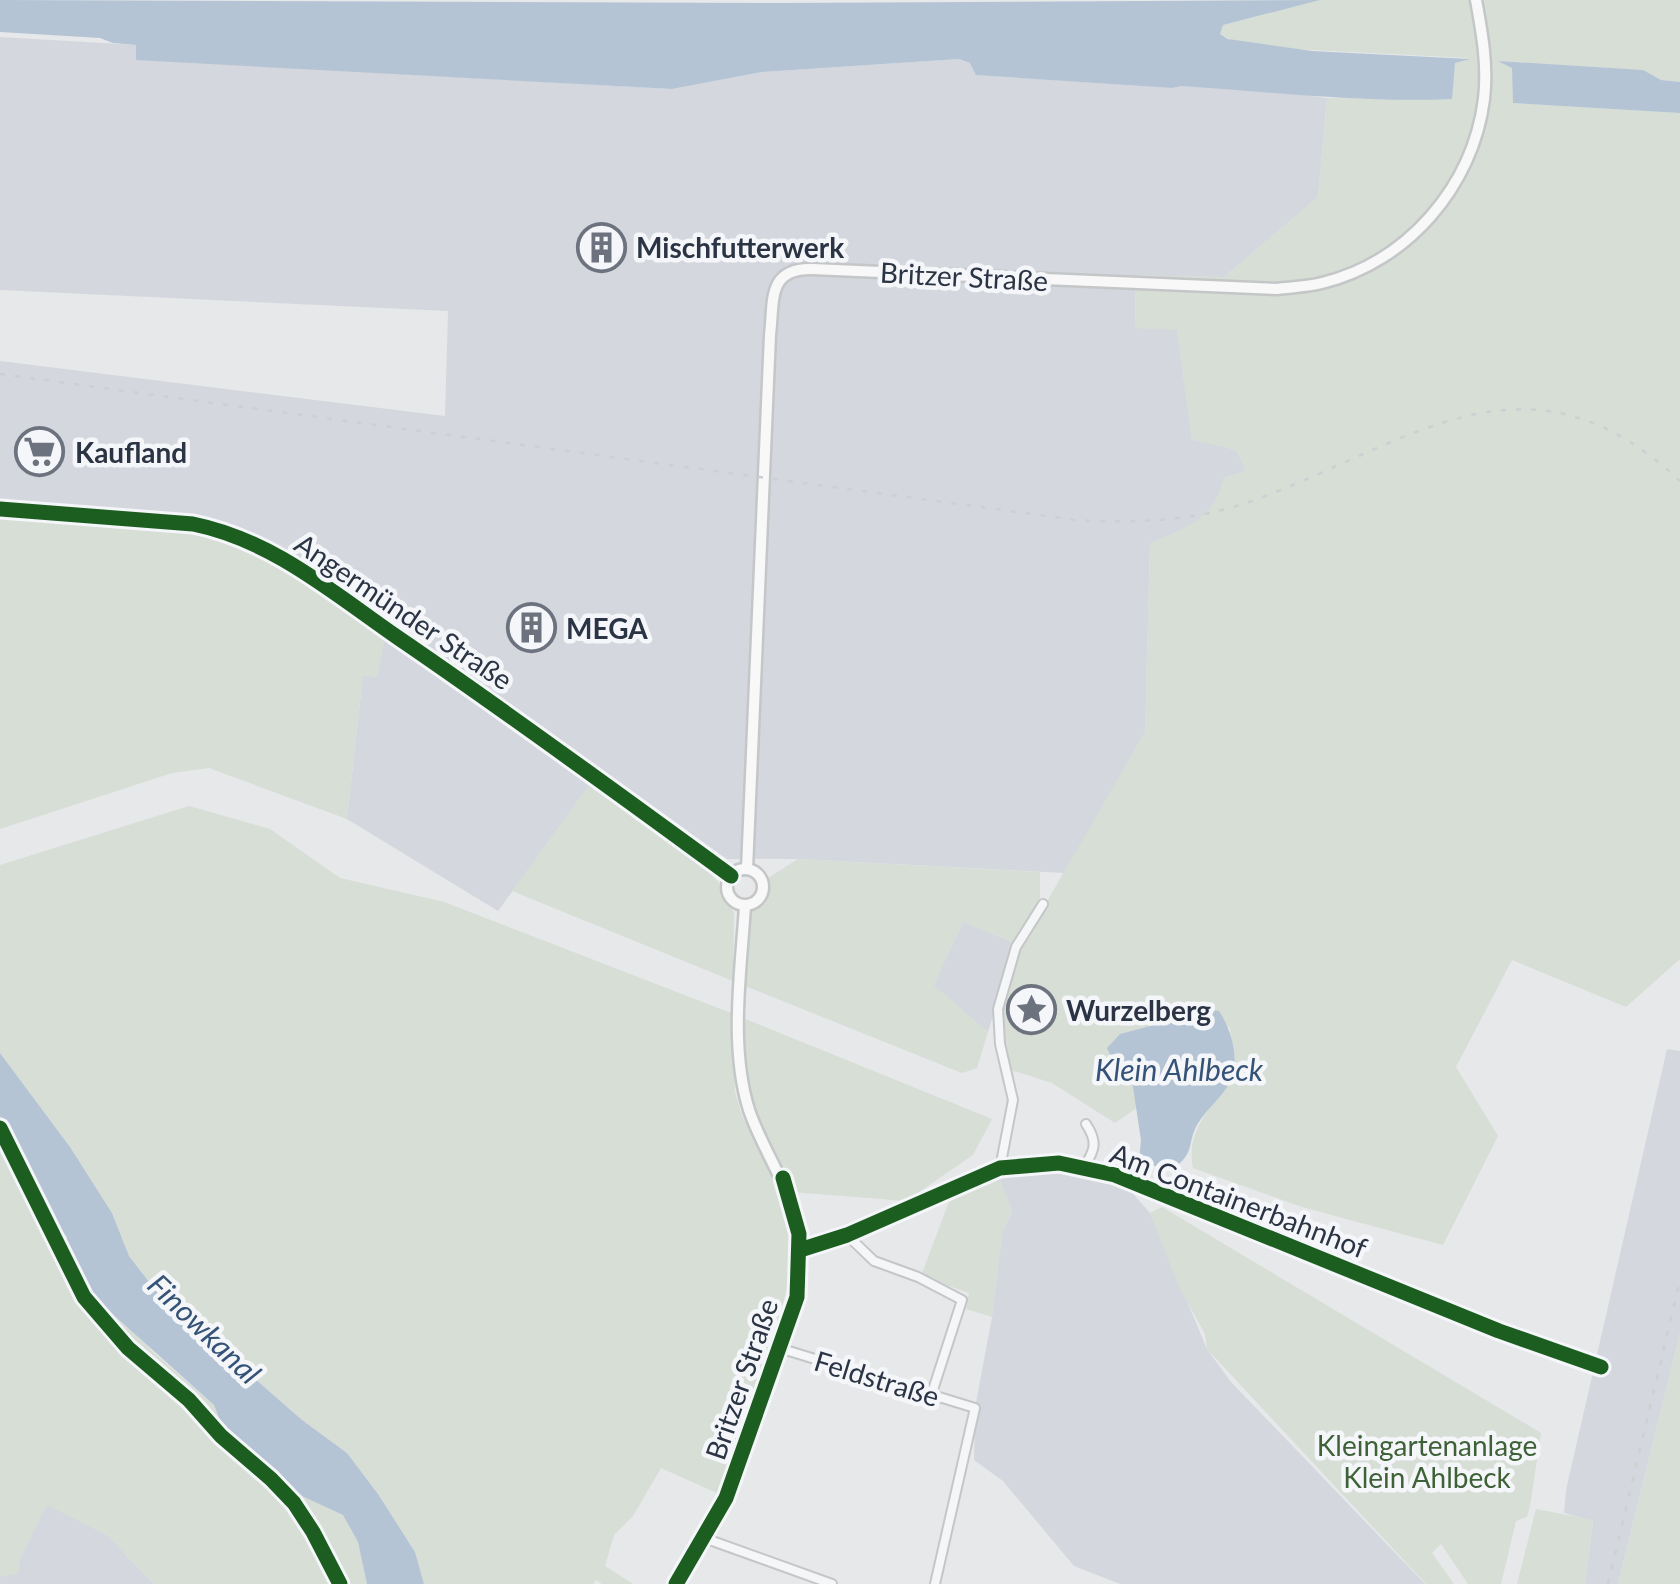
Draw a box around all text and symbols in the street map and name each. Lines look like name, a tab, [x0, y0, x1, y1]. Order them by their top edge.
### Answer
building icon: Mischfutterwerk	[575, 221, 627, 273]
place label: Mischfutterwerk	[636, 230, 844, 264]
street label: Britzer Straße	[879, 255, 1049, 297]
supermarket icon: Kaufland	[14, 426, 66, 478]
place label: Kaufland	[75, 435, 187, 469]
street label: Angermünder Straße	[289, 526, 519, 696]
building icon: MEGA	[505, 602, 557, 654]
place label: MEGA	[566, 611, 648, 645]
place icon: Wurzelberg	[1005, 984, 1057, 1036]
place label: Wurzelberg	[1066, 993, 1211, 1027]
water label: Klein Ahlbeck	[1095, 1051, 1264, 1087]
street label: Am Containerbahnhof	[1106, 1135, 1372, 1265]
water label: Finowkanal	[141, 1266, 269, 1391]
street label: Britzer Straße	[698, 1294, 784, 1464]
street label: Feldstraße	[810, 1343, 944, 1413]
park label: Kleingartenanlage Klein Ahlbeck	[1317, 1428, 1537, 1494]

